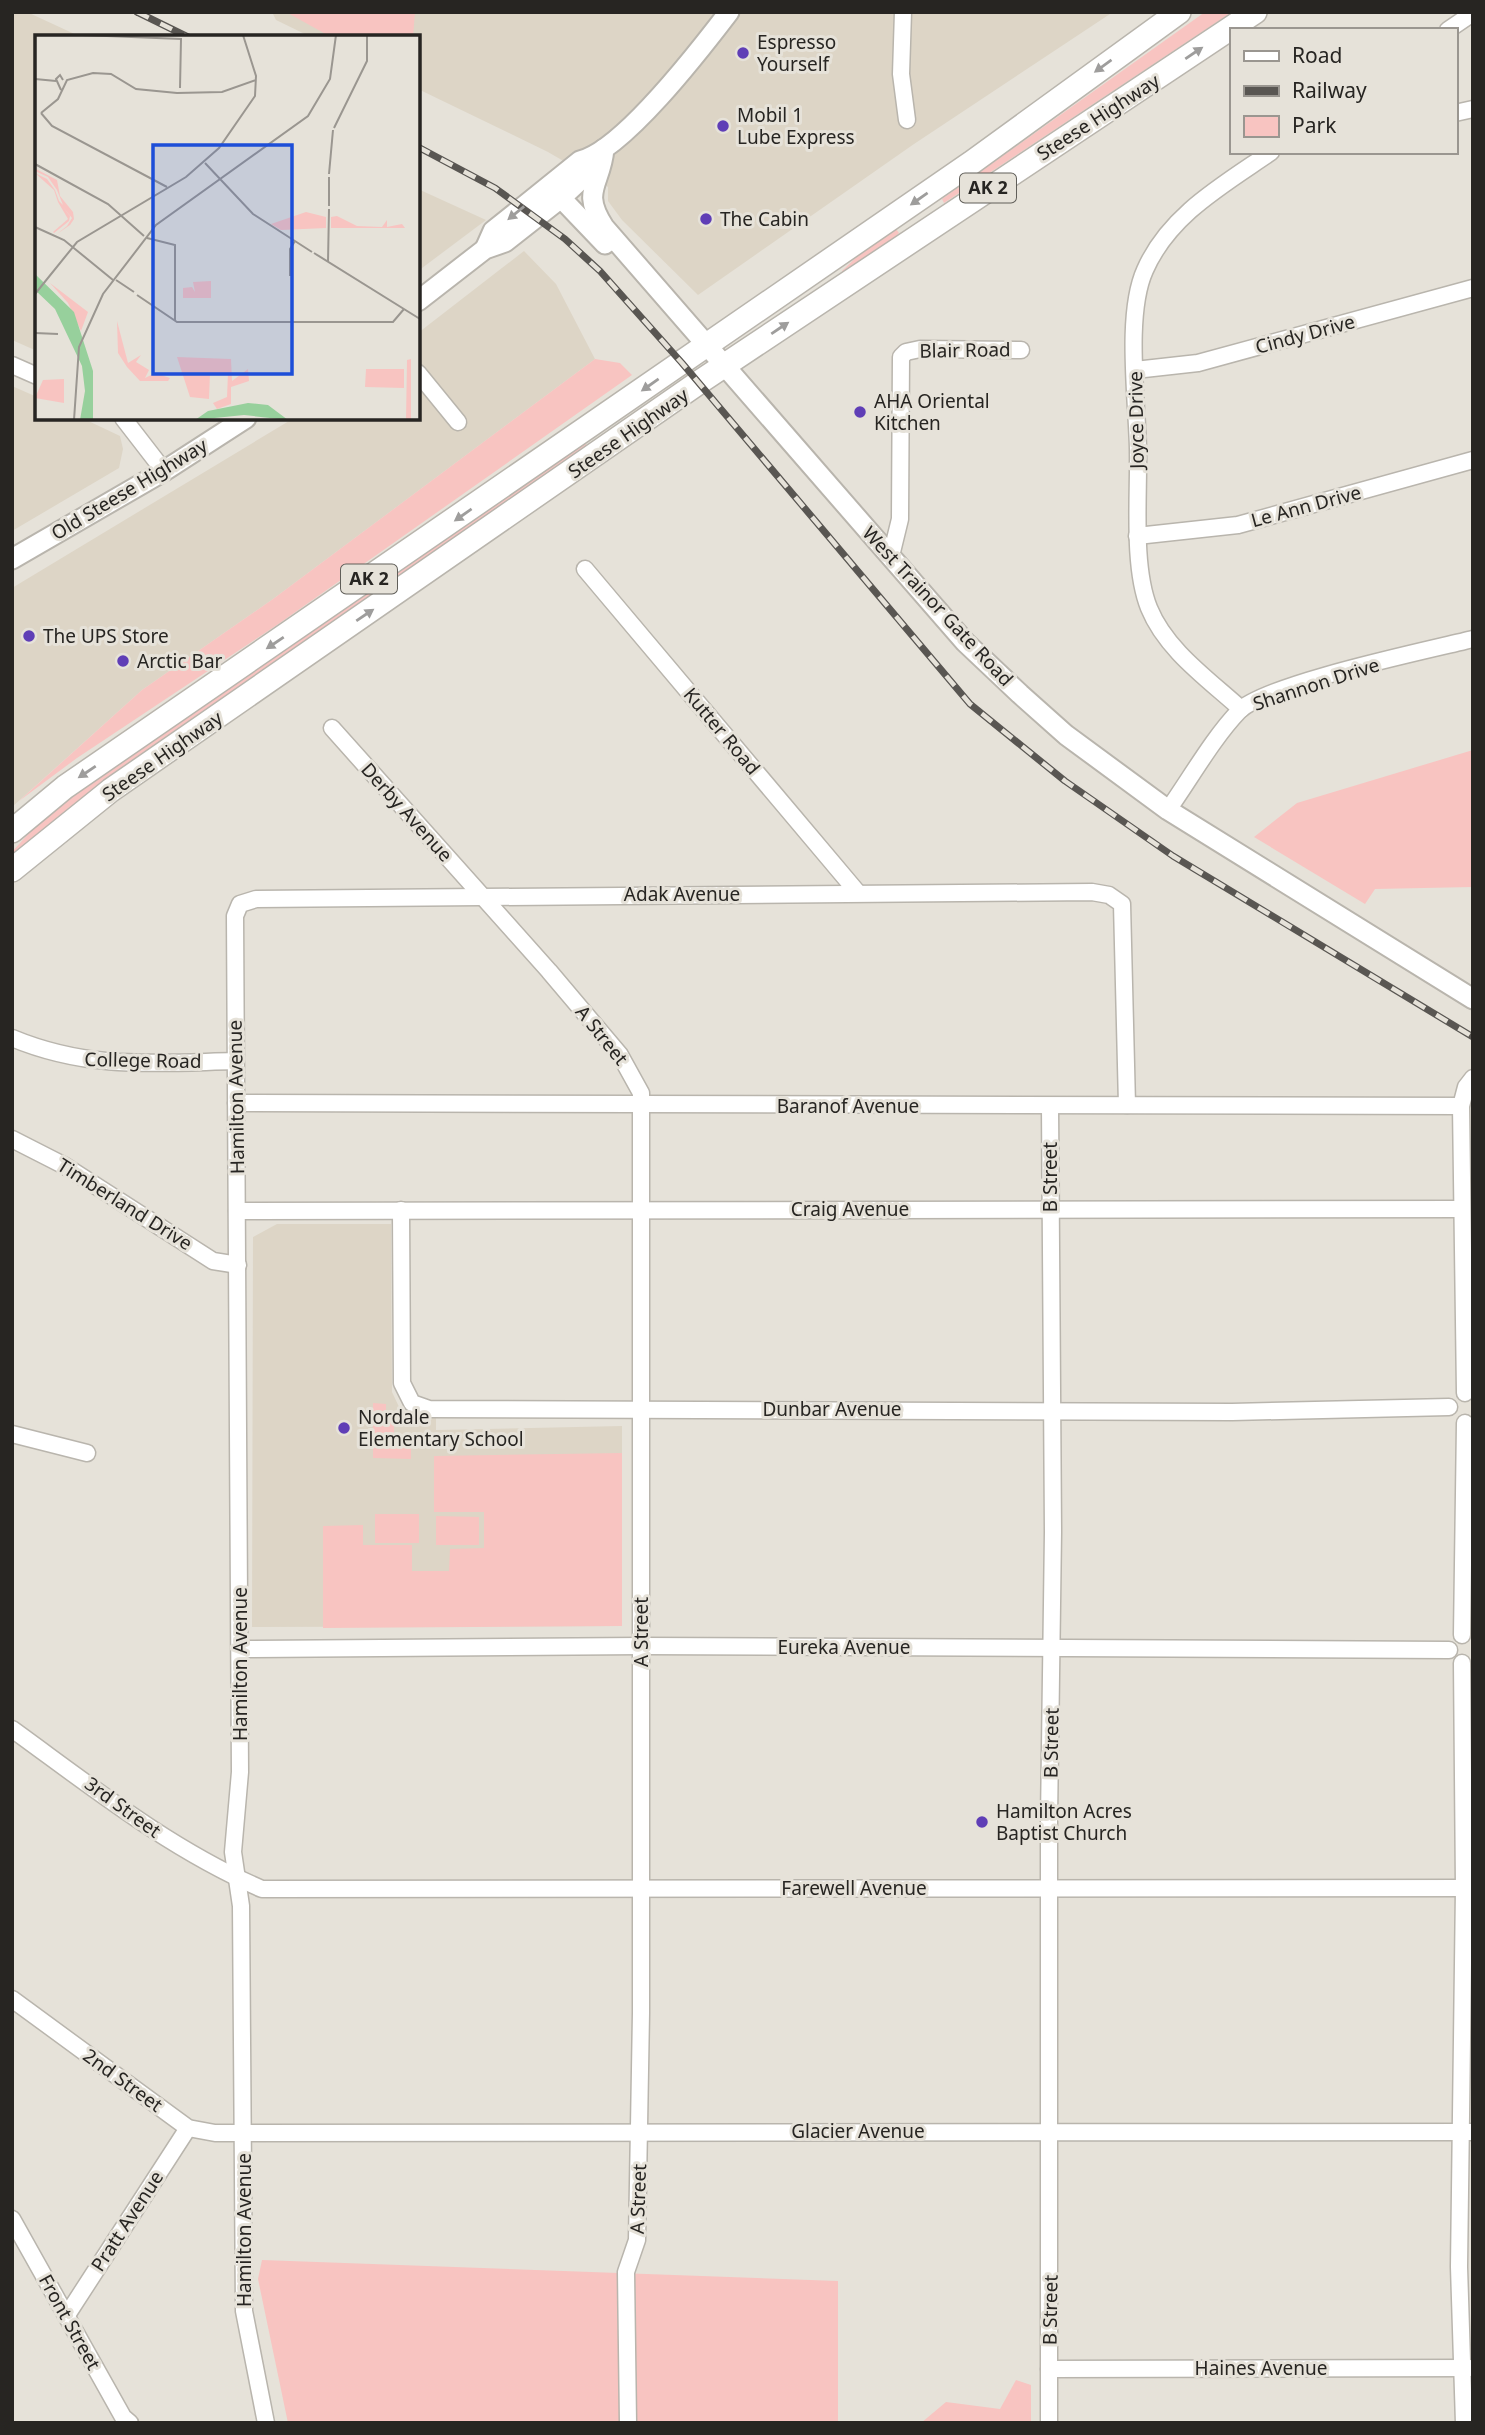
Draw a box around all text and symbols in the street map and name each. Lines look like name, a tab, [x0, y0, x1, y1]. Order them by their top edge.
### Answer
legend	[1230, 28, 1457, 154]
place label: Espresso Yourself	[757, 29, 836, 77]
inset map	[35, 35, 420, 420]
text: Road	[1292, 41, 1342, 69]
marker: Espresso Yourself	[735, 45, 751, 61]
one-way arrow	[1185, 46, 1203, 60]
one-way arrow	[1094, 59, 1112, 73]
street label: Steese Highway	[1032, 67, 1165, 166]
text: Railway	[1292, 76, 1367, 104]
place label: Mobil 1 Lube Express	[737, 102, 855, 150]
text: Park	[1292, 111, 1337, 139]
marker: Mobil 1 Lube Express	[715, 118, 731, 134]
road number: AK 2	[960, 174, 1016, 202]
one-way arrow	[910, 192, 928, 206]
one-way arrow	[507, 206, 525, 221]
place label: The Cabin	[720, 206, 809, 232]
marker: The Cabin	[698, 211, 714, 227]
street label: Cindy Drive	[1252, 308, 1358, 360]
one-way arrow	[770, 321, 789, 334]
street label: Blair Road	[919, 336, 1011, 364]
street label: Joyce Drive	[1122, 371, 1150, 471]
one-way arrow	[641, 378, 659, 392]
street label: Steese Highway	[563, 382, 694, 484]
place label: AHA Oriental Kitchen	[874, 388, 990, 436]
marker: AHA Oriental Kitchen	[852, 404, 868, 420]
street label: Old Steese Highway	[46, 432, 212, 546]
street label: Le Ann Drive	[1248, 479, 1364, 533]
one-way arrow	[454, 508, 472, 522]
street label: West Trainor Gate Road	[857, 520, 1019, 692]
road number: AK 2	[341, 564, 397, 594]
one-way arrow	[356, 608, 374, 622]
place label: The UPS Store	[43, 623, 169, 649]
marker: The UPS Store	[21, 628, 37, 644]
one-way arrow	[266, 636, 284, 650]
place label: Arctic Bar	[137, 648, 223, 674]
street label: Shannon Drive	[1249, 651, 1383, 717]
marker: Arctic Bar	[115, 653, 131, 669]
street label: Kutter Road	[678, 682, 766, 780]
street label: Steese Highway	[97, 705, 228, 807]
street label: Derby Avenue	[355, 757, 459, 867]
one-way arrow	[78, 765, 96, 779]
street label: Adak Avenue	[624, 881, 740, 907]
street label: A Street	[570, 1000, 634, 1071]
street label: Hamilton Avenue	[222, 1020, 250, 1174]
street label: College Road	[84, 1046, 202, 1074]
street label: Baranof Avenue	[777, 1093, 919, 1119]
street label: B Street	[1037, 1142, 1063, 1212]
street label: Timberland Drive	[53, 1152, 197, 1256]
street label: Craig Avenue	[791, 1196, 909, 1222]
street label: Dunbar Avenue	[762, 1396, 902, 1422]
place label: Nordale Elementary School	[358, 1404, 524, 1452]
marker: Nordale Elementary School	[336, 1420, 352, 1436]
street label: Hamilton Avenue	[227, 1587, 253, 1741]
street label: A Street	[628, 1597, 654, 1667]
street label: Eureka Avenue	[778, 1634, 910, 1660]
street label: B Street	[1037, 1707, 1065, 1778]
street label: 3rd Street	[80, 1771, 166, 1843]
place label: Hamilton Acres Baptist Church	[996, 1798, 1132, 1846]
marker: Hamilton Acres Baptist Church	[974, 1814, 990, 1830]
street label: Farewell Avenue	[781, 1875, 927, 1901]
street label: 2nd Street	[78, 2042, 168, 2118]
street label: Glacier Avenue	[791, 2118, 925, 2144]
street label: Hamilton Avenue	[231, 2153, 257, 2307]
street label: A Street	[624, 2163, 652, 2235]
street label: Pratt Avenue	[85, 2166, 169, 2276]
street label: Front Street	[33, 2270, 107, 2375]
street label: B Street	[1036, 2274, 1064, 2345]
street label: Haines Avenue	[1195, 2355, 1327, 2381]

